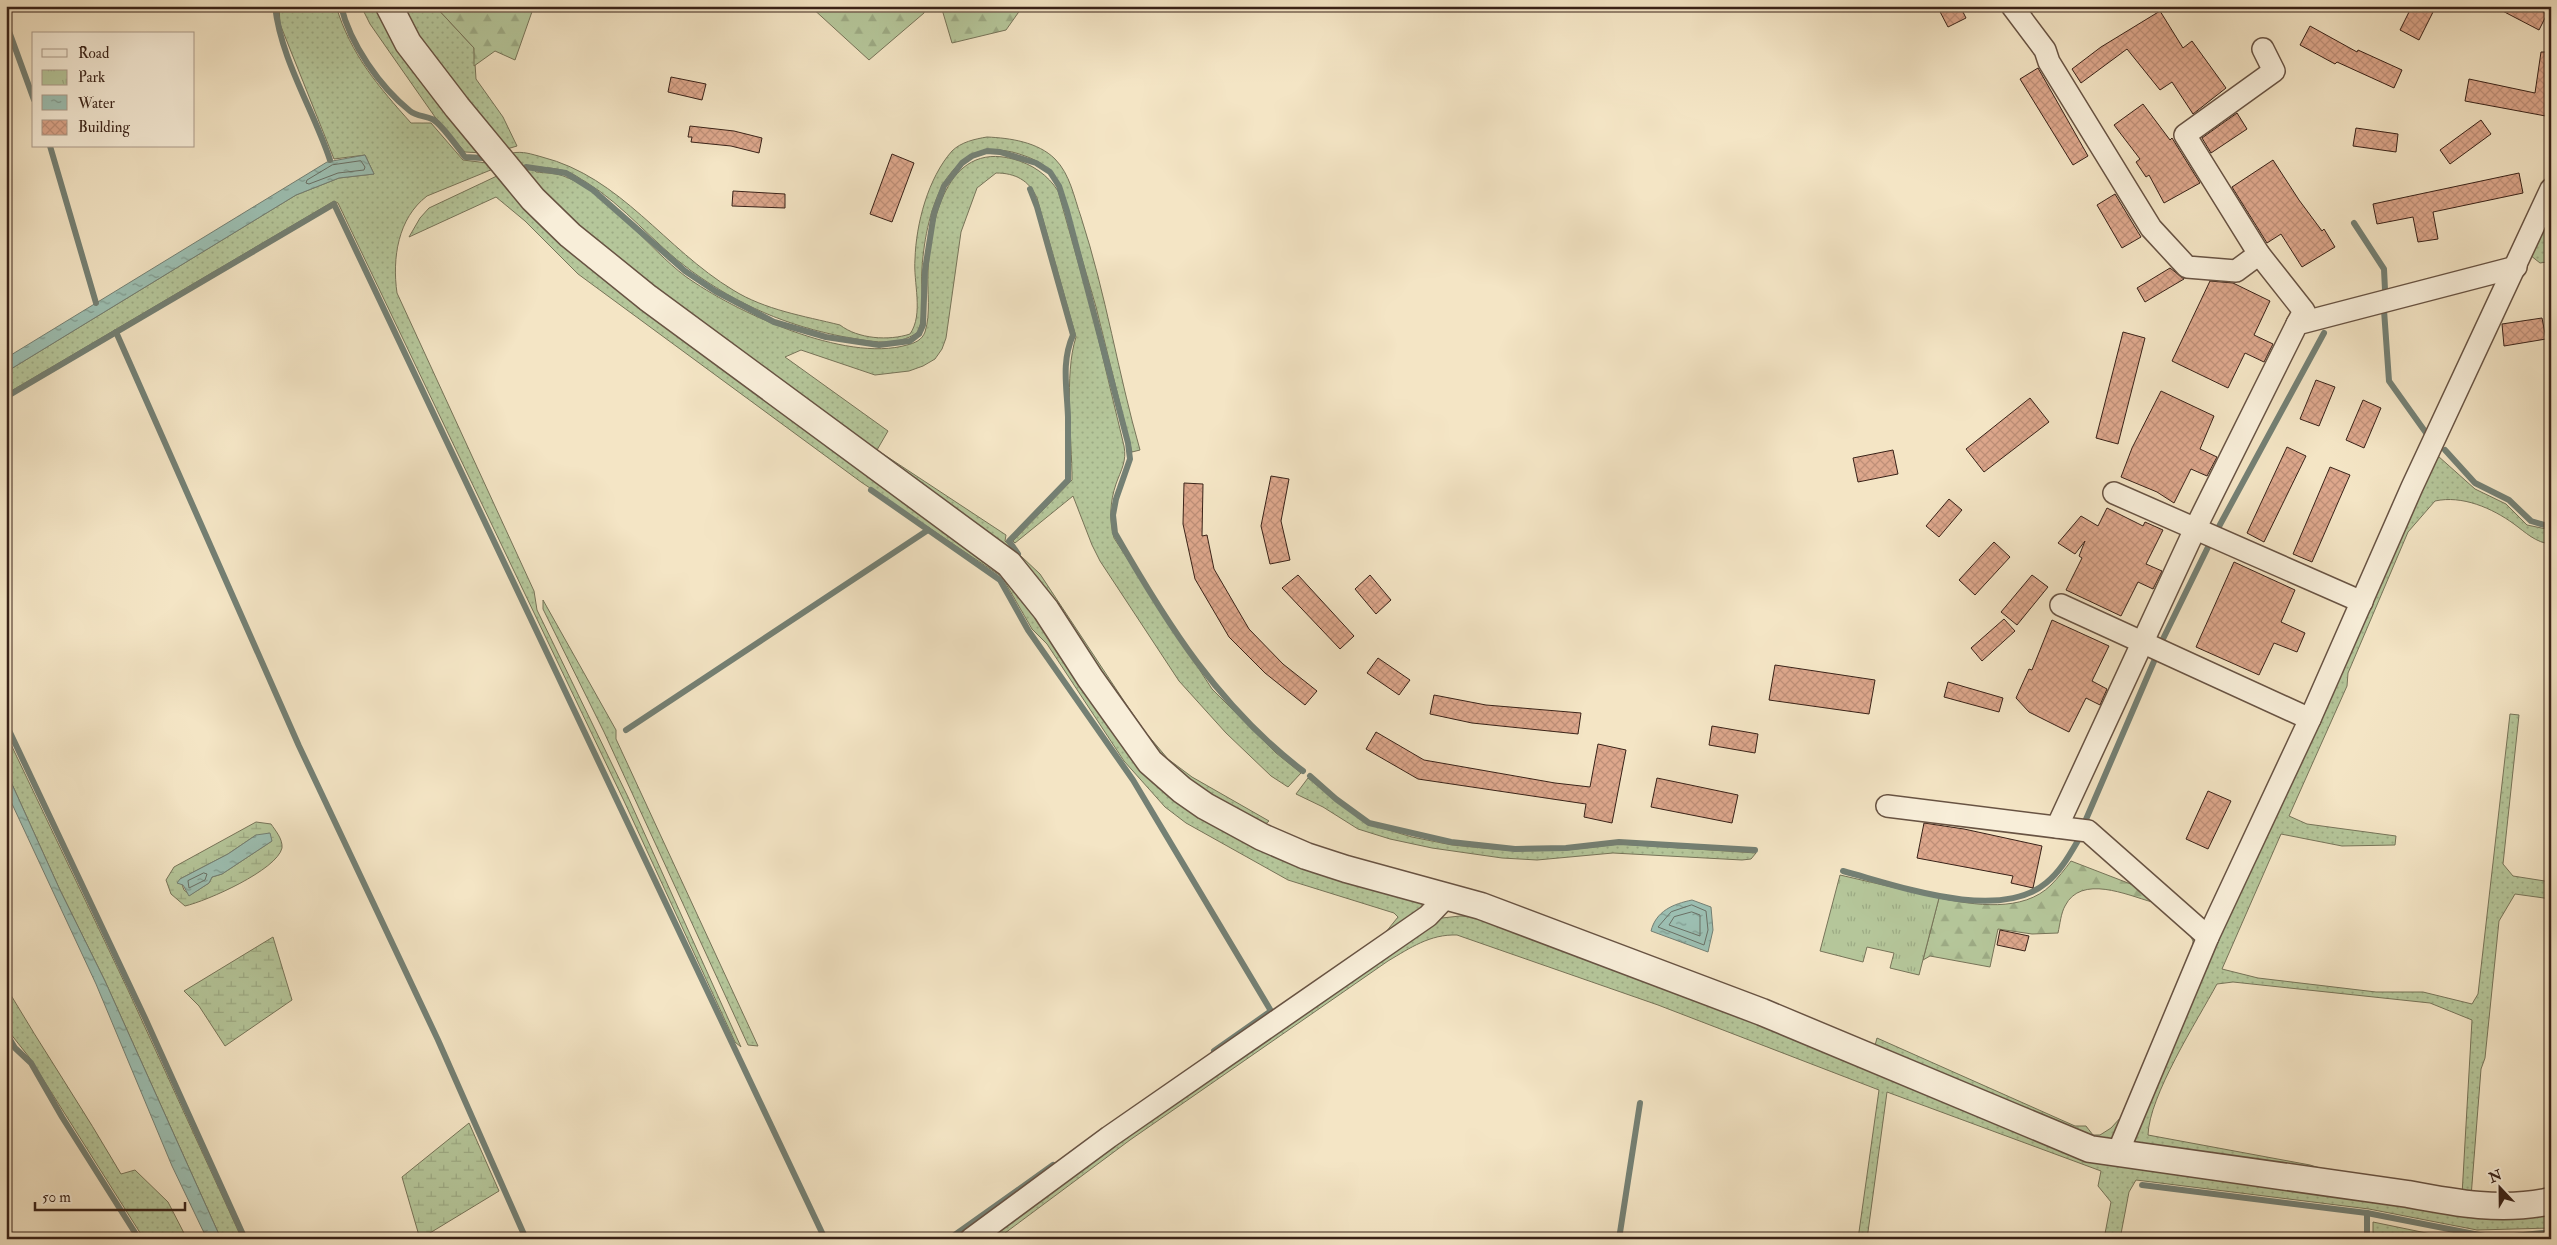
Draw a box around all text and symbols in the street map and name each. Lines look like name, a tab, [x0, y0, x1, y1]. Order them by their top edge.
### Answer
legend	[32, 32, 195, 148]
text: Road	[78, 44, 110, 63]
text: Park	[78, 68, 105, 87]
text: Water	[77, 94, 115, 113]
text: Building	[78, 118, 130, 137]
north arrow	[2474, 1162, 2524, 1212]
text: N	[2485, 1166, 2505, 1187]
scale bar	[35, 1180, 185, 1212]
text: 50 m	[42, 1188, 71, 1207]

